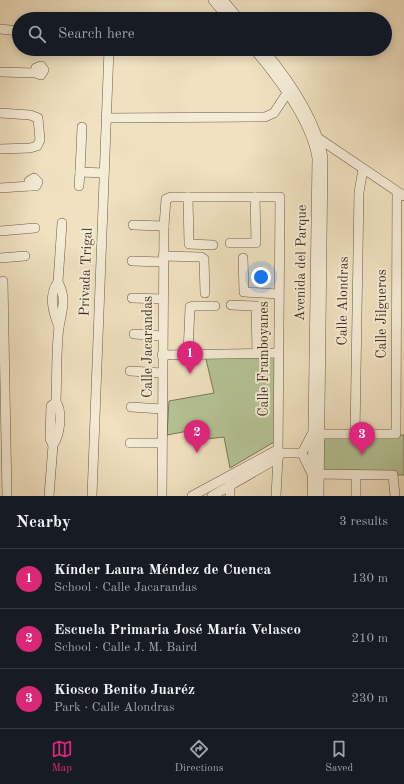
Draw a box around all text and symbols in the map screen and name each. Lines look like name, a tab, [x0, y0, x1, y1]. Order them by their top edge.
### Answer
search box	[12, 12, 392, 56]
icon: search	[26, 23, 48, 45]
text: Search here	[58, 27, 135, 42]
street label: Avenida del Parque	[293, 205, 309, 321]
street label: Privada Trigal	[77, 227, 95, 317]
street label: Calle Alondras	[335, 256, 351, 346]
your location	[251, 267, 271, 287]
street label: Calle Jilgueros	[375, 269, 389, 359]
street label: Calle Jacarandas	[141, 296, 155, 398]
street label: Calle Framboyanes	[257, 301, 271, 417]
pin: 1	[177, 341, 203, 374]
pin: 2	[184, 420, 210, 453]
pin: 3	[349, 422, 375, 455]
text: Nearby	[16, 514, 71, 531]
text: 3 results	[339, 515, 388, 528]
text: Kínder Laura Méndez de Cuenca	[54, 563, 271, 578]
text: 1	[25, 572, 33, 585]
text: 130 m	[351, 572, 388, 585]
text: School · Calle Jacarandas	[54, 581, 197, 594]
text: Escuela Primaria José María Velasco	[54, 623, 301, 638]
text: 2	[25, 632, 33, 645]
text: 210 m	[351, 632, 388, 645]
text: School · Calle J. M. Baird	[54, 641, 197, 654]
text: Kiosco Benito Juaréz	[54, 683, 195, 698]
text: 3	[25, 692, 33, 705]
text: 230 m	[351, 692, 388, 705]
text: Park · Calle Alondras	[54, 701, 175, 714]
tab: Map	[51, 738, 73, 776]
tab: Directions	[175, 738, 223, 776]
tab: Saved	[325, 738, 353, 776]

